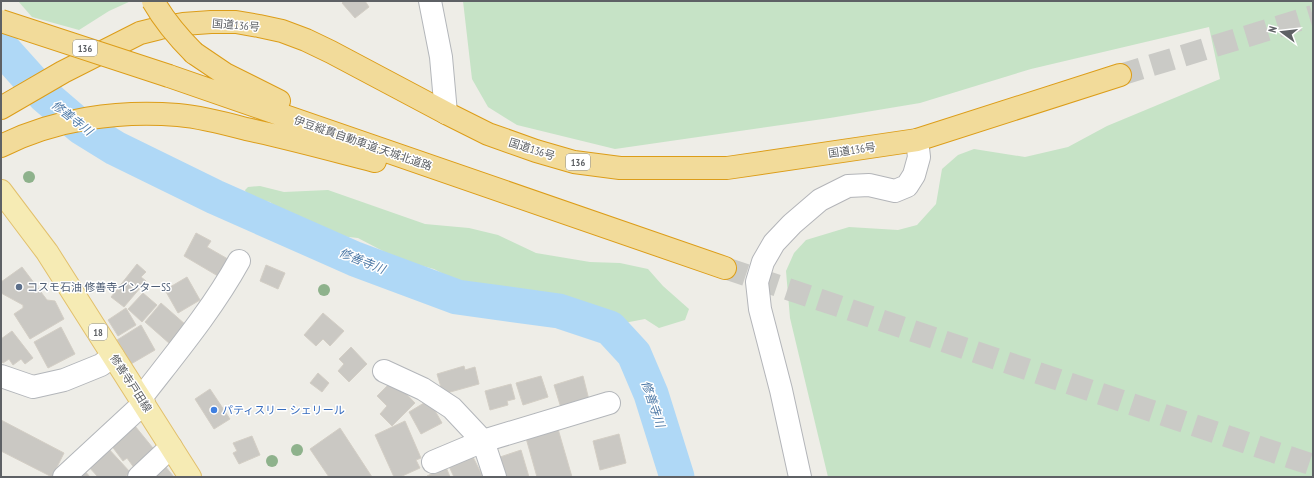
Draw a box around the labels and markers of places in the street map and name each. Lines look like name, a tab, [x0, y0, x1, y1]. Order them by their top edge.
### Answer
place label: コスモ石油 修善寺インターSS	[27, 280, 171, 294]
marker: コスモ石油 修善寺インターSS	[14, 282, 24, 292]
place label: パティスリー シェリール	[222, 403, 345, 417]
marker: パティスリー シェリール	[209, 405, 219, 415]

